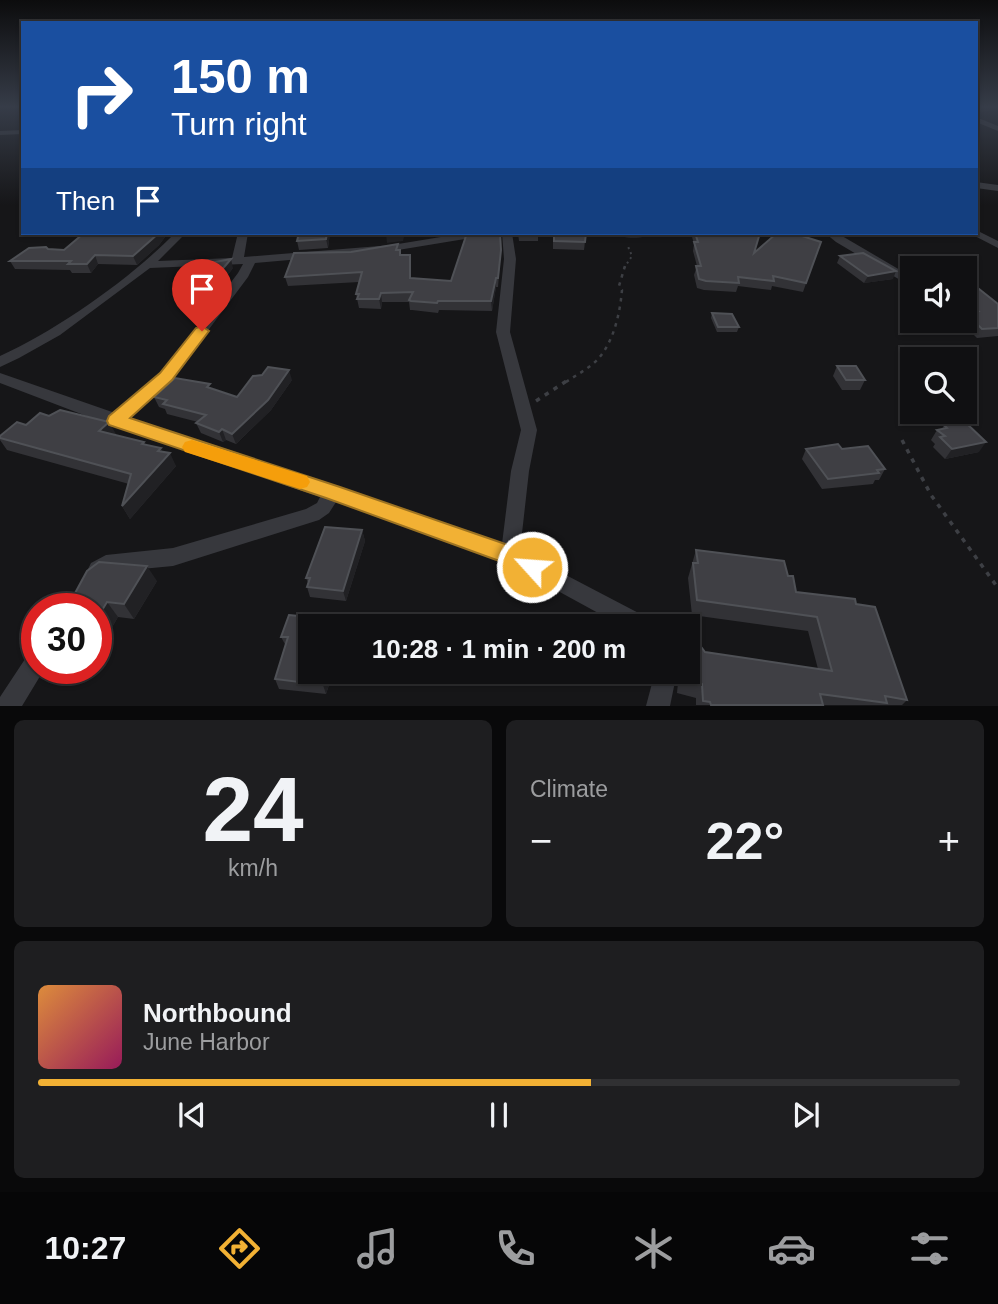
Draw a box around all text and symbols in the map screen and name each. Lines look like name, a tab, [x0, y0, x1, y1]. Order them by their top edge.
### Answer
icon: right	[56, 49, 147, 140]
text: 150 m	[171, 49, 310, 103]
text: Turn right	[171, 106, 307, 142]
icon: arrive	[129, 182, 167, 220]
text: Then	[56, 186, 115, 216]
map controls	[900, 256, 977, 424]
button: sound	[900, 256, 977, 333]
pin	[172, 259, 232, 331]
icon: arrive	[183, 270, 221, 308]
button: search	[900, 347, 977, 424]
position arrow	[495, 530, 569, 604]
speed limit sign: 30	[21, 593, 112, 684]
text: 10:28 · 1 min · 200 m	[372, 634, 626, 664]
text: 24	[202, 759, 304, 860]
text: Climate	[530, 776, 608, 802]
text: 22°	[706, 812, 784, 870]
text: −	[530, 820, 552, 862]
text: +	[938, 820, 960, 862]
text: km/h	[228, 855, 278, 881]
text: Northbound	[143, 998, 292, 1028]
text: June Harbor	[143, 1029, 270, 1055]
icon: previous	[173, 1096, 211, 1134]
icon: pause	[480, 1096, 518, 1134]
icon: next	[787, 1096, 825, 1134]
icon: directions	[215, 1224, 264, 1273]
icon: music	[353, 1224, 402, 1273]
icon: phone	[491, 1224, 540, 1273]
icon: climate	[629, 1224, 678, 1273]
icon: car	[767, 1224, 816, 1273]
icon: filters	[905, 1224, 954, 1273]
text: 10:27	[44, 1230, 126, 1266]

